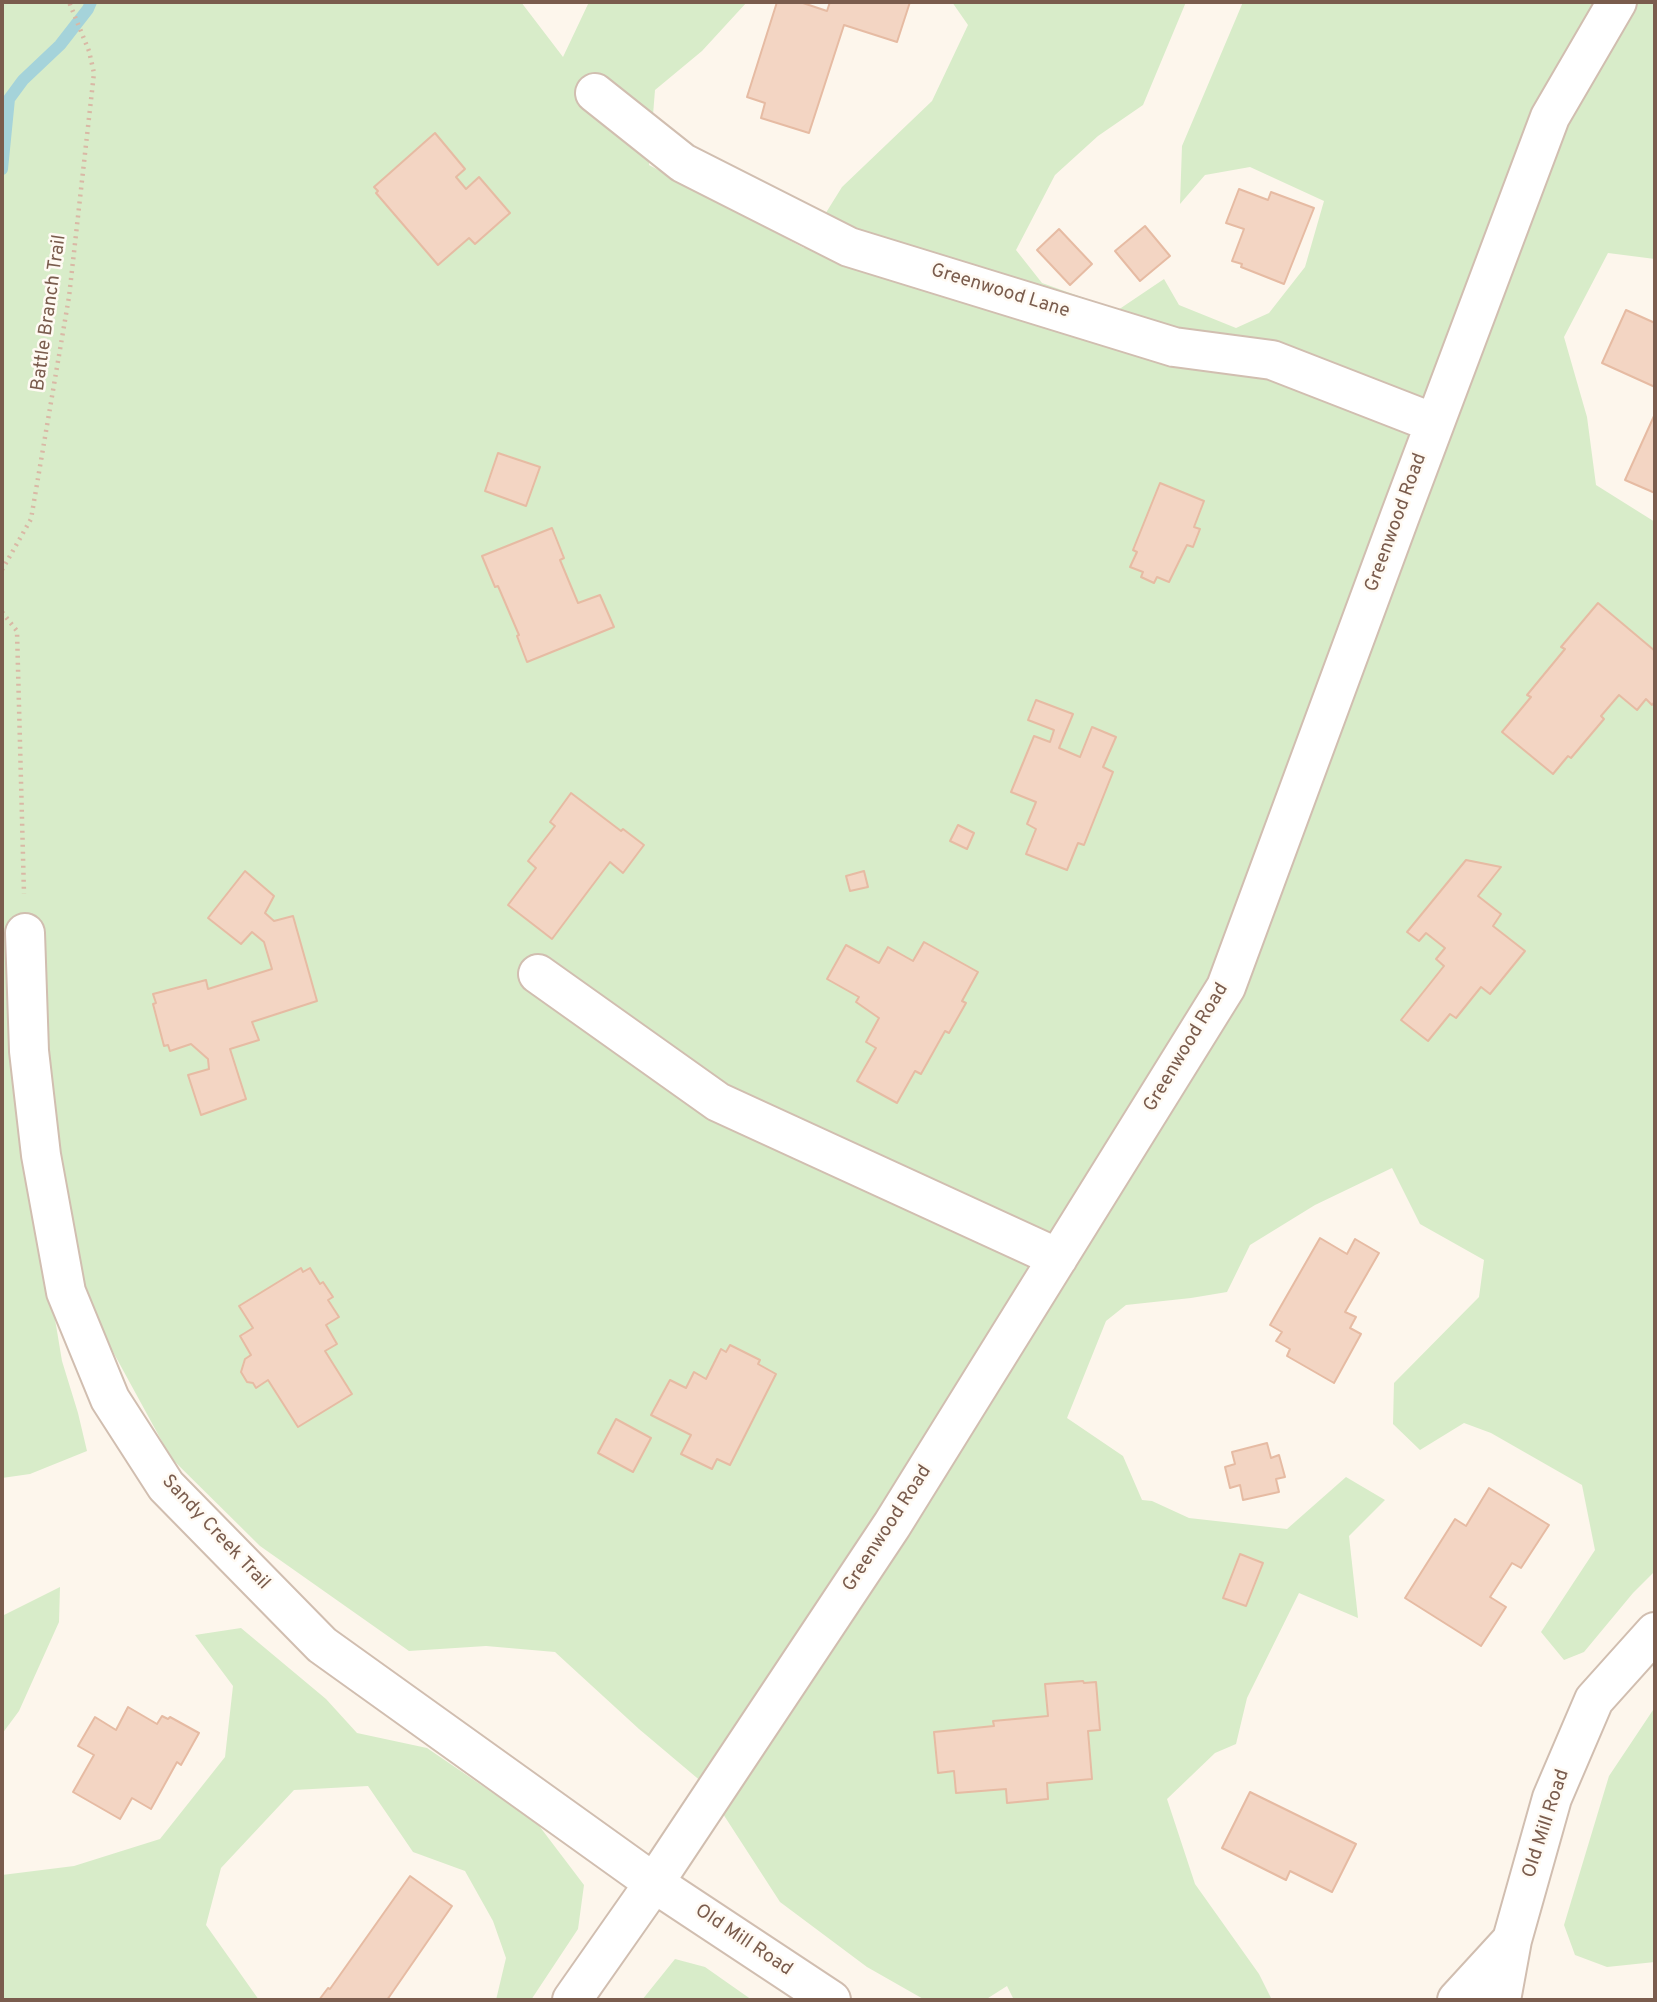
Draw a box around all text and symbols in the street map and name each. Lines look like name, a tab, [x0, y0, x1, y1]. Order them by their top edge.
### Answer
street label: Battle Branch Trail	[28, 234, 72, 392]
street label: Greenwood Lane	[928, 260, 1072, 324]
street label: Greenwood Road	[1361, 451, 1433, 595]
street label: Greenwood Road	[1140, 980, 1234, 1116]
street label: Greenwood Road	[839, 1462, 937, 1596]
street label: Sandy Creek Trail	[156, 1471, 274, 1595]
street label: Old Mill Road	[1519, 1767, 1575, 1881]
street label: Old Mill Road	[690, 1900, 796, 1982]

